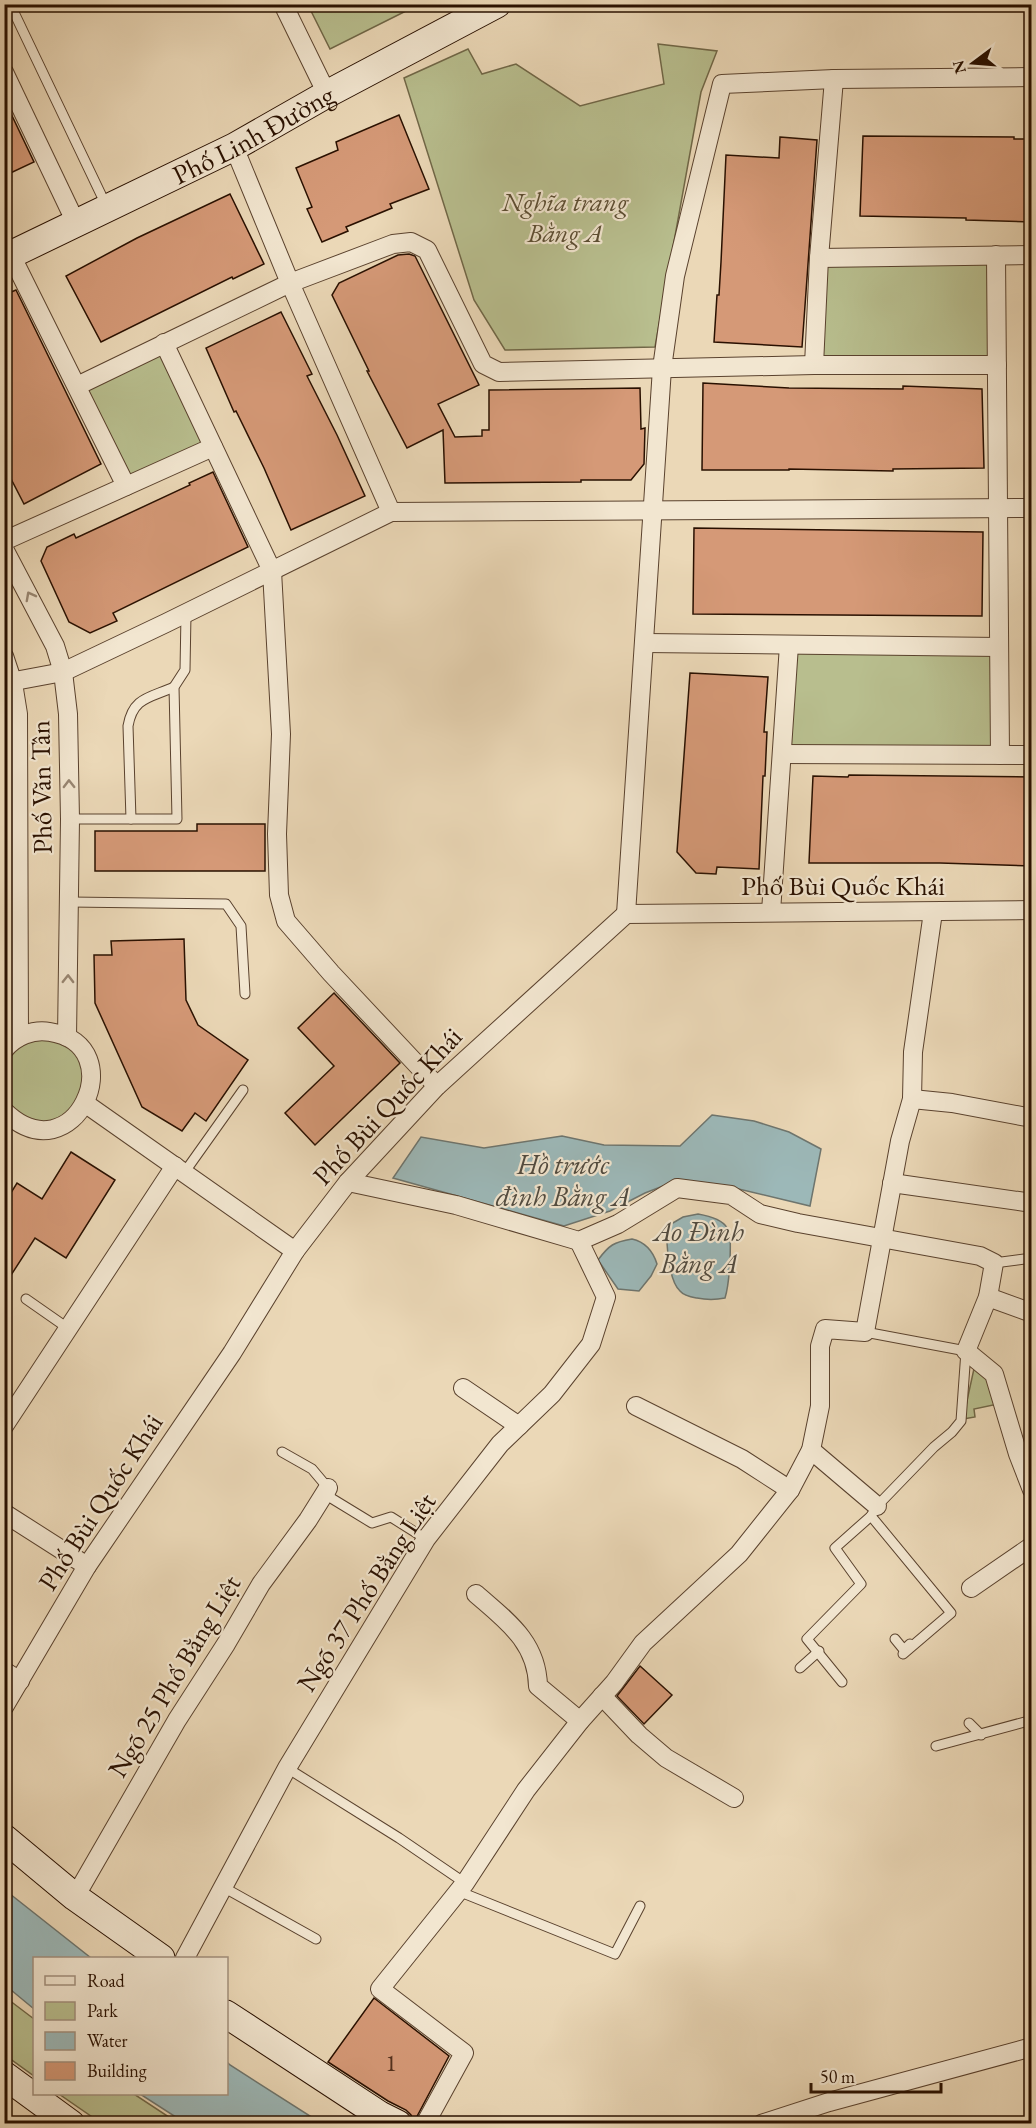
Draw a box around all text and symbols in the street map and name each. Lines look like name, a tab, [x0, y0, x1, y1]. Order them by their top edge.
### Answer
north arrow	[943, 33, 1003, 93]
text: N	[947, 58, 971, 76]
street label: Phố Linh Đường	[166, 76, 340, 192]
park label: Nghĩa trang Bằng A	[501, 184, 629, 250]
one-way arrow	[26, 592, 37, 603]
street label: Phố Văn Tân	[22, 720, 60, 854]
one-way arrow	[63, 779, 75, 788]
street label: Phố Bùi Quốc Khái	[741, 868, 945, 903]
one-way arrow	[62, 974, 74, 983]
street label: Phố Bùi Quốc Khái	[305, 1019, 470, 1193]
water label: Hồ trước đình Bằng A	[496, 1146, 630, 1214]
water label: Ao Đình Bằng A	[652, 1213, 745, 1281]
street label: Phố Bùi Quốc Khái	[30, 1407, 170, 1597]
street label: Ngõ 37 Phố Bằng Liệt	[289, 1486, 444, 1698]
street label: Ngõ 25 Phố Bằng Liệt	[100, 1568, 249, 1784]
legend	[33, 1957, 228, 2095]
text: Road	[87, 1969, 126, 1992]
text: Park	[87, 1999, 118, 2022]
text: Water	[87, 2029, 128, 2052]
house number: 1	[385, 2047, 397, 2078]
scale bar	[811, 2056, 942, 2094]
text: Building	[87, 2059, 147, 2082]
text: 50 m	[820, 2065, 855, 2088]

